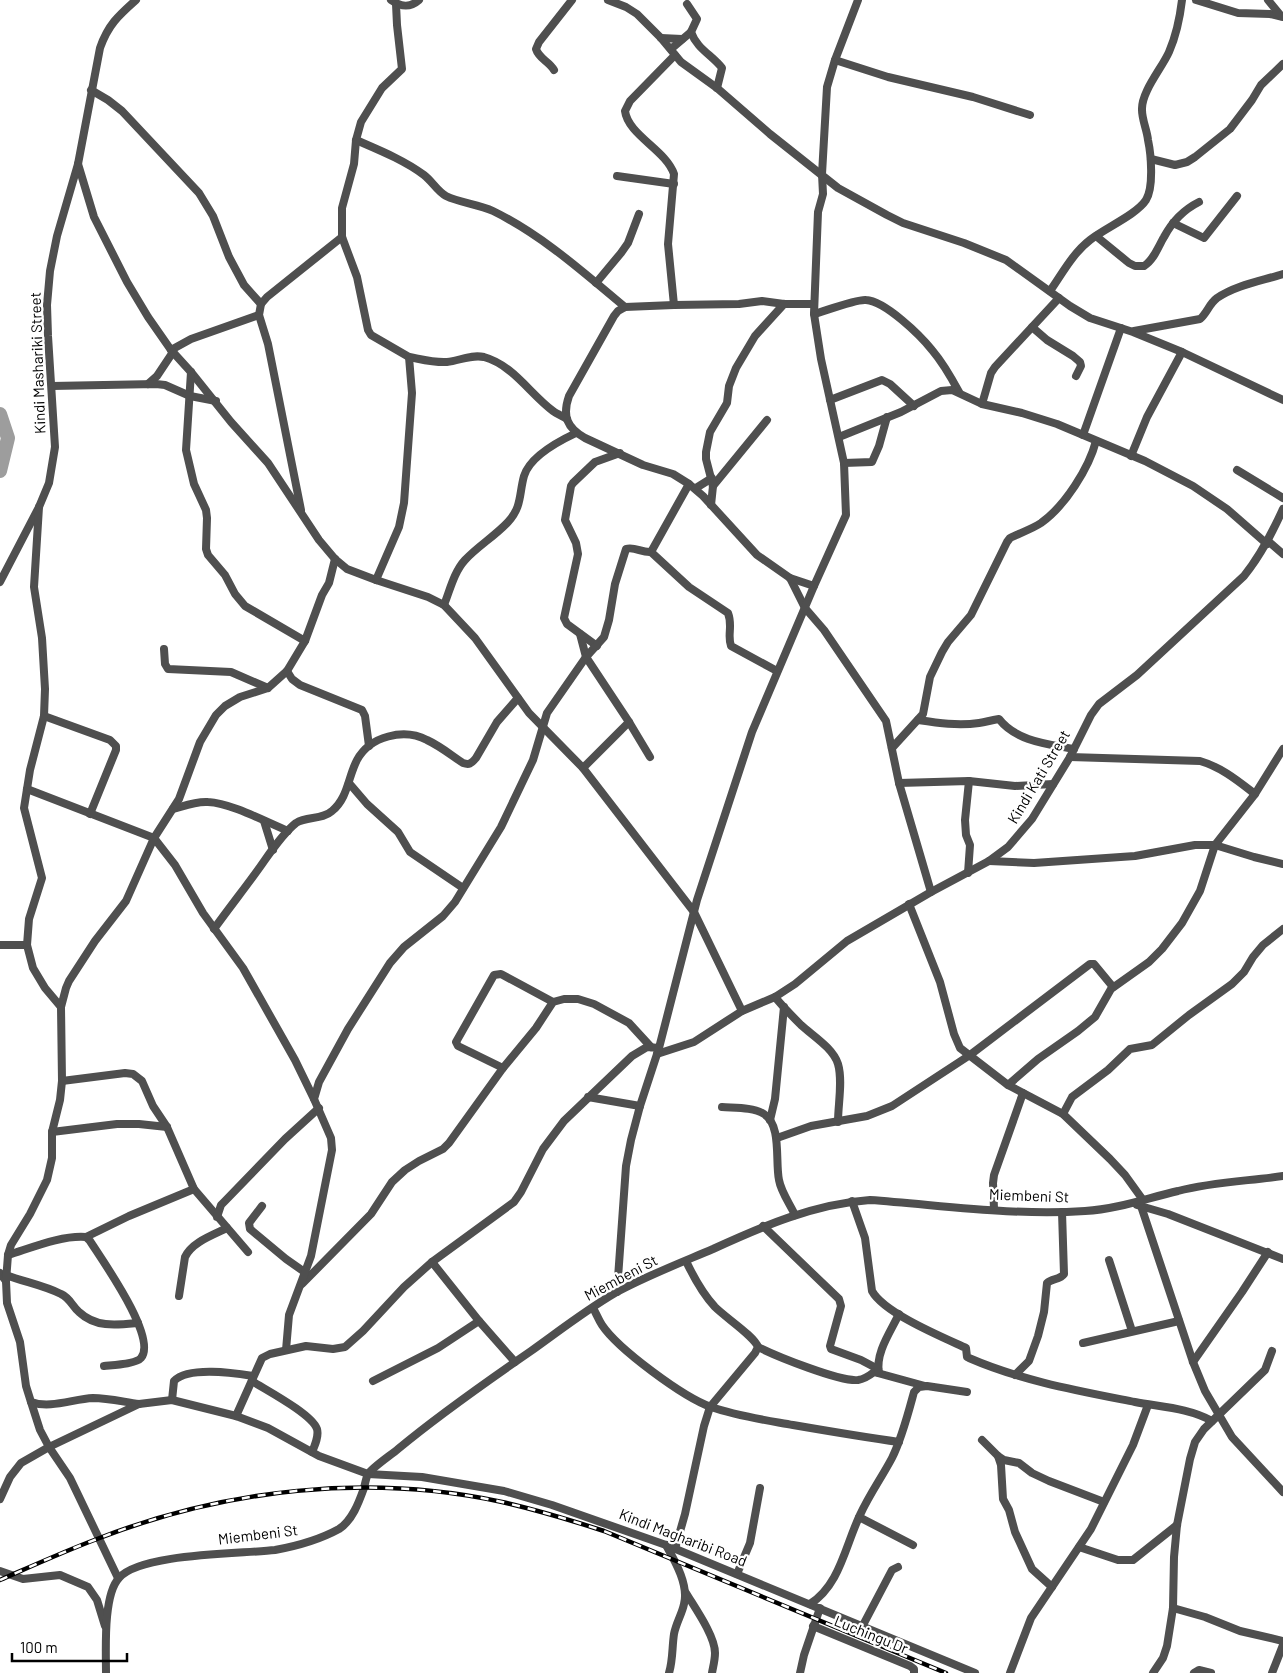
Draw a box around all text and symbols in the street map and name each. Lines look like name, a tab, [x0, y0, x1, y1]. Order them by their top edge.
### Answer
street label: Kindi Mashariki Street	[26, 292, 48, 434]
street label: Kindi Kati Street	[1003, 726, 1073, 827]
street label: Miembeni St	[989, 1185, 1069, 1205]
street label: Miembeni St	[581, 1250, 660, 1304]
street label: Kindi Magharibi Road	[617, 1504, 750, 1570]
street label: Miembeni St	[217, 1520, 299, 1548]
street label: Luchingu Dr	[832, 1611, 911, 1657]
scale bar	[12, 1630, 128, 1662]
text: 100 m	[20, 1638, 58, 1656]

